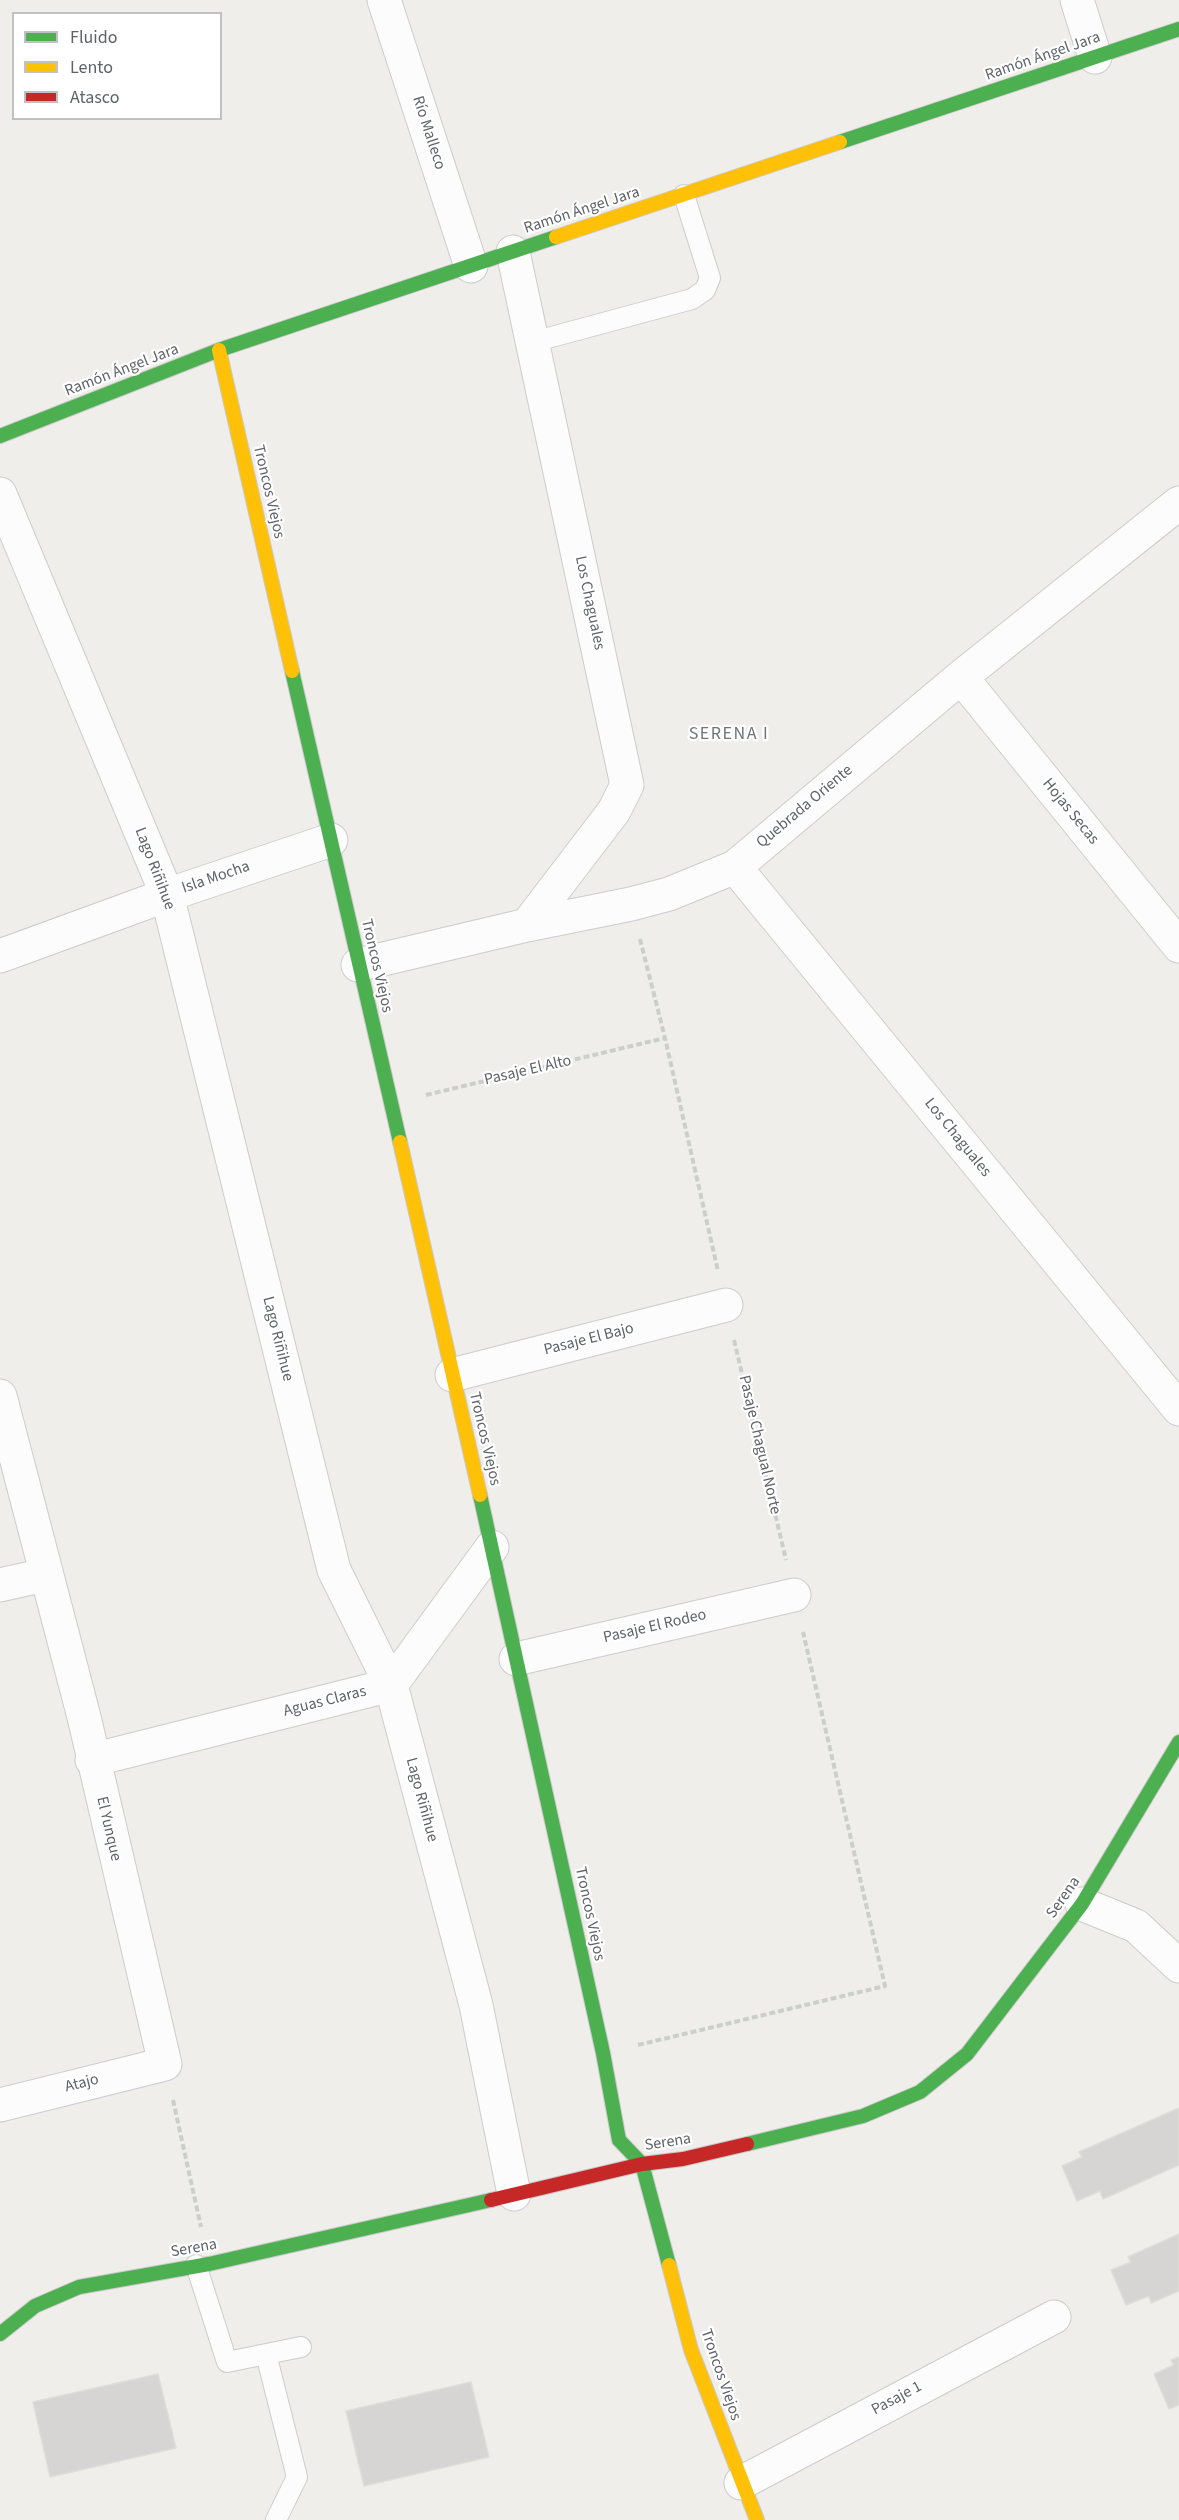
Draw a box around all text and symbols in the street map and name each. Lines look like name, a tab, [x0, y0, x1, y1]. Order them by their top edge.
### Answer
legend	[12, 12, 222, 120]
text: Fluido	[70, 25, 117, 50]
street label: Ramón Ángel Jara	[983, 28, 1103, 86]
text: Lento	[70, 55, 113, 80]
text: Atasco	[70, 85, 119, 110]
street label: Río Malleco	[407, 94, 449, 172]
street label: Ramón Ángel Jara	[522, 183, 642, 239]
street label: Ramón Ángel Jara	[62, 340, 182, 402]
street label: Troncos Viejos	[248, 443, 288, 541]
street label: Los Chaguales	[570, 554, 608, 652]
district label: SERENA I	[689, 724, 769, 746]
street label: Quebrada Oriente	[753, 761, 857, 853]
street label: Hojas Secas	[1038, 775, 1102, 849]
street label: Lago Riñihue	[130, 825, 178, 913]
street label: Isla Mocha	[179, 857, 253, 899]
street label: Troncos Viejos	[356, 917, 396, 1015]
street label: Pasaje El Alto	[483, 1052, 573, 1090]
street label: Los Chaguales	[919, 1095, 995, 1181]
street label: Lago Riñihue	[257, 1295, 297, 1383]
street label: Pasaje El Bajo	[542, 1320, 636, 1360]
street label: Pasaje Chagual Norte	[734, 1374, 784, 1516]
street label: Troncos Viejos	[464, 1390, 504, 1488]
street label: Pasaje El Rodeo	[602, 1606, 708, 1648]
street label: Aguas Claras	[282, 1682, 368, 1722]
street label: Lago Riñihue	[401, 1756, 441, 1844]
street label: El Yunque	[91, 1795, 125, 1863]
street label: Troncos Viejos	[570, 1865, 608, 1963]
street label: Serena	[1043, 1873, 1085, 1923]
street label: Atajo	[63, 2071, 101, 2097]
street label: Serena	[643, 2130, 693, 2156]
street label: Serena	[169, 2235, 219, 2263]
street label: Troncos Viejos	[695, 2327, 745, 2423]
street label: Pasaje 1	[869, 2378, 925, 2420]

